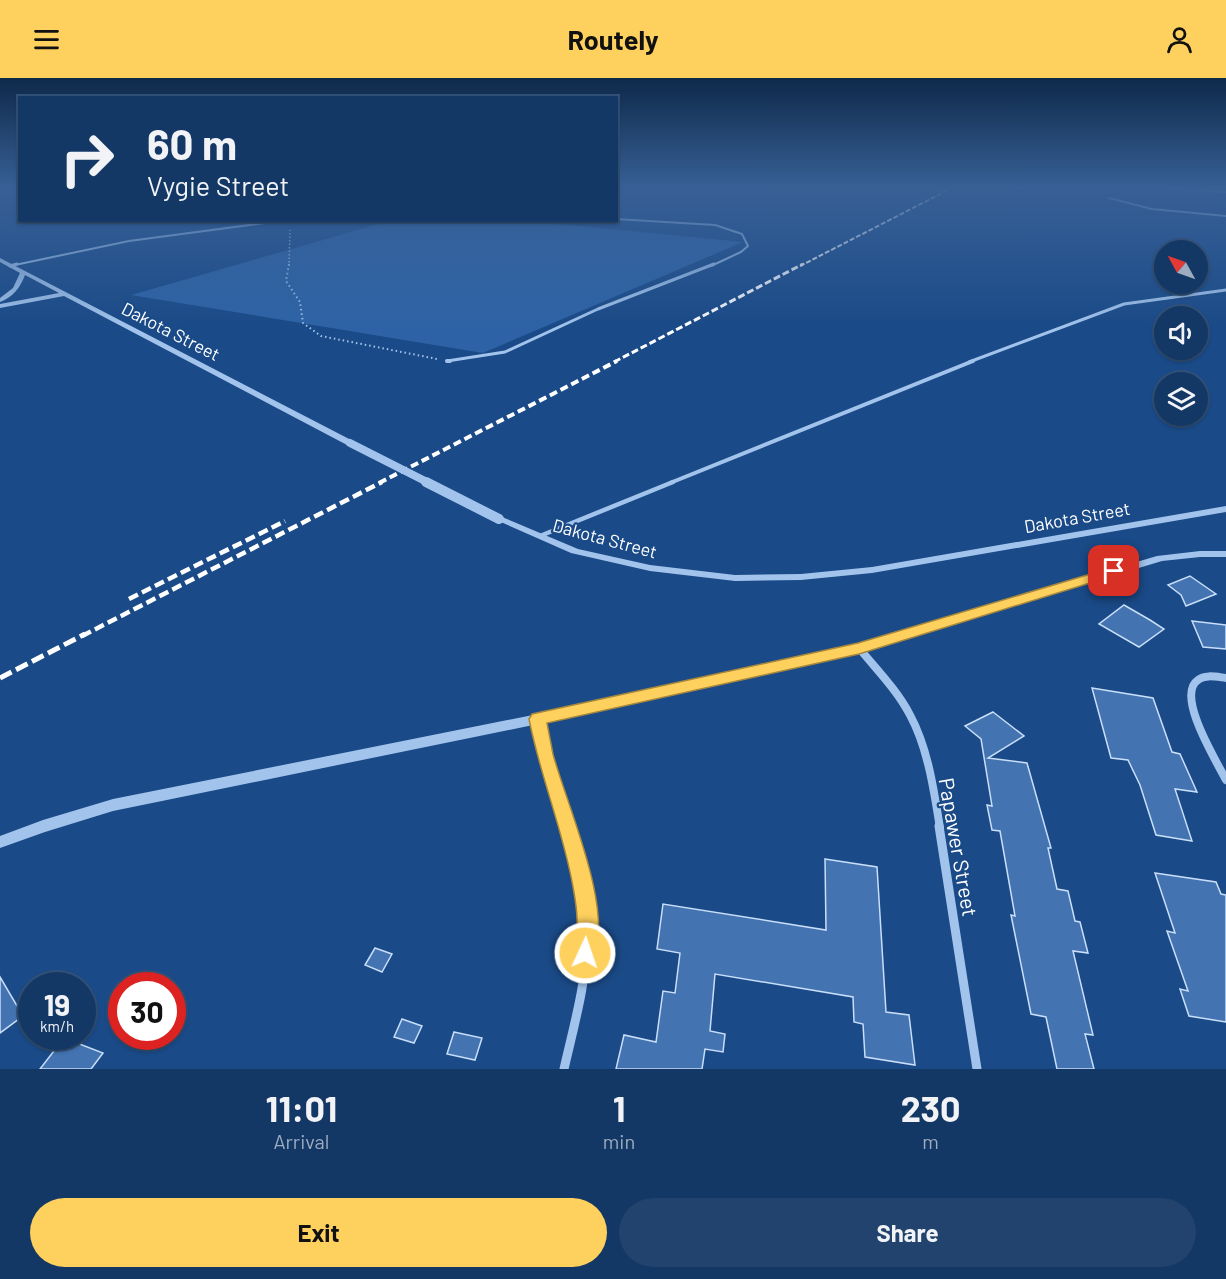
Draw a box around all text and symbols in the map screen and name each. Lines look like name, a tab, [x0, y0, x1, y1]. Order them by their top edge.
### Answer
icon: menu	[30, 23, 63, 56]
text: Routely	[567, 23, 659, 55]
icon: person	[1163, 23, 1196, 56]
text: 60 m	[147, 118, 237, 168]
icon: right	[48, 120, 126, 198]
text: Vygie Street	[147, 169, 289, 201]
north arrow	[1154, 240, 1208, 294]
map controls	[1154, 240, 1208, 426]
street label: Dakota Street	[118, 297, 224, 365]
button: sound	[1154, 306, 1208, 360]
button: layers	[1154, 372, 1208, 426]
street label: Dakota Street	[1022, 497, 1132, 537]
street label: Dakota Street	[550, 514, 660, 562]
pin	[1088, 545, 1139, 596]
icon: arrive	[1097, 554, 1130, 587]
street label: Papawer Street	[934, 776, 984, 918]
position arrow	[553, 921, 617, 985]
speed limit sign: 30	[108, 972, 186, 1050]
text: 19	[44, 986, 70, 1022]
text: km/h	[40, 1017, 74, 1035]
text: 11:01	[266, 1086, 337, 1129]
text: 1	[613, 1086, 625, 1129]
text: 230	[901, 1086, 960, 1129]
text: Arrival	[273, 1129, 329, 1153]
text: min	[603, 1129, 635, 1153]
text: m	[922, 1129, 939, 1153]
button: Exit	[30, 1198, 607, 1267]
button: Share	[619, 1198, 1196, 1267]

